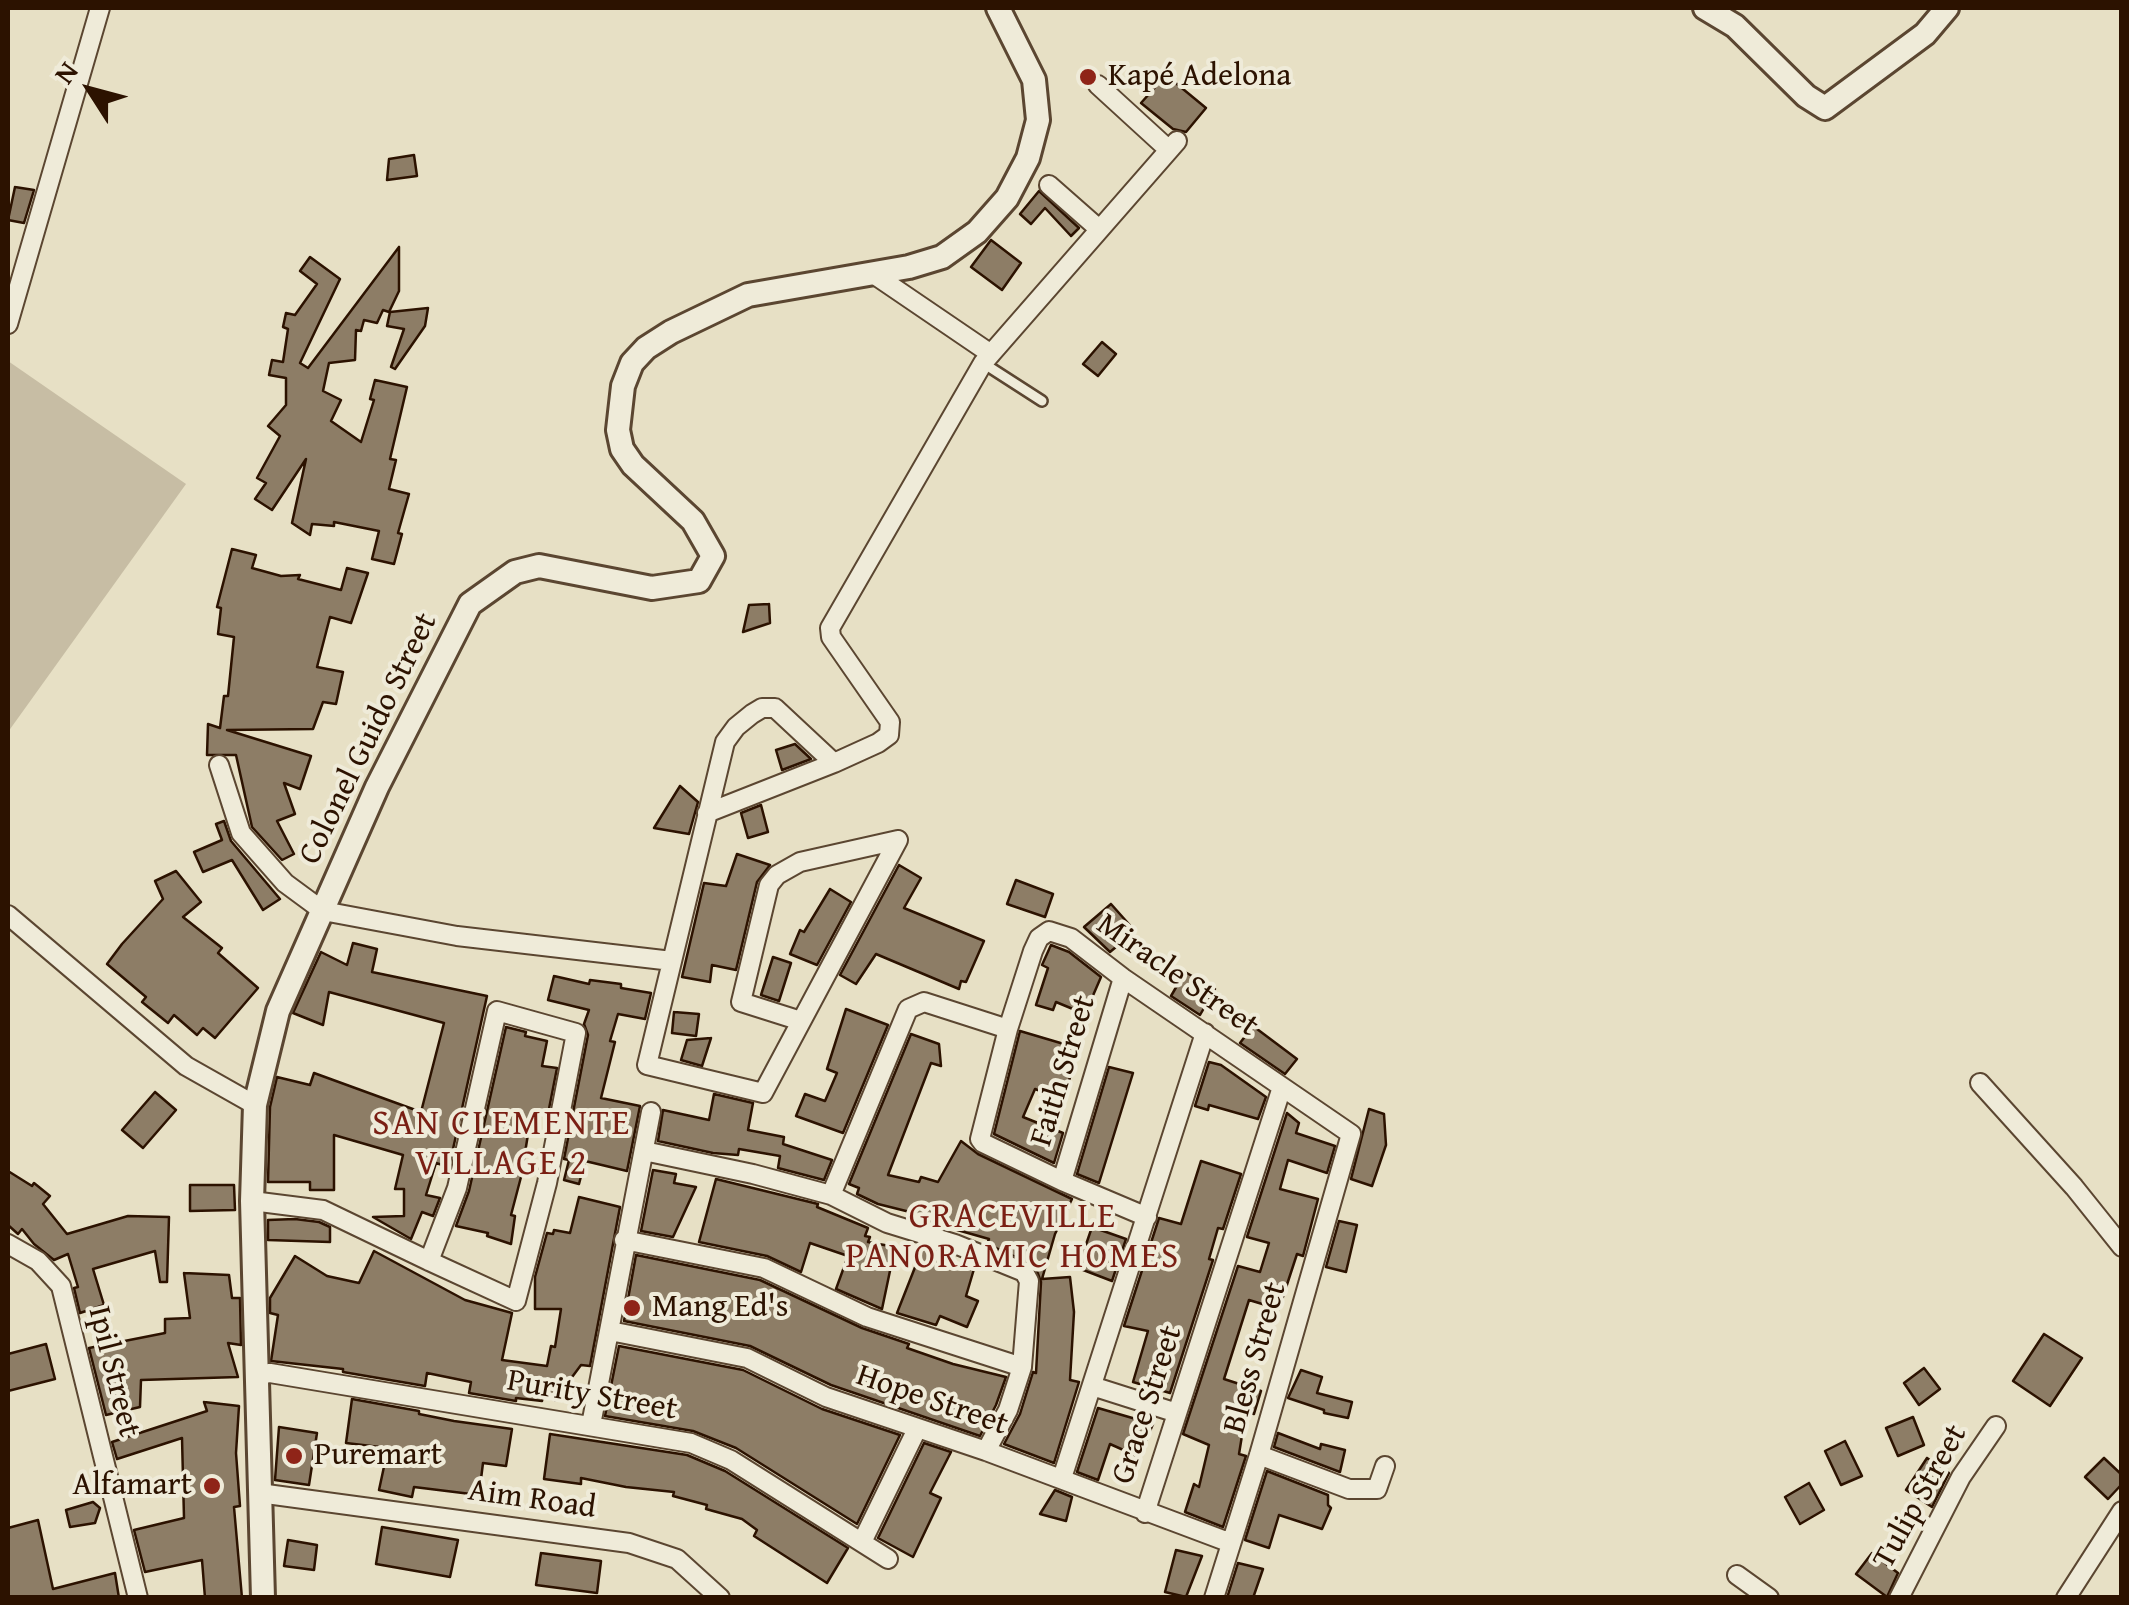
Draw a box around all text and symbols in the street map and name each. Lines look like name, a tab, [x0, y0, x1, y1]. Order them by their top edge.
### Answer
north arrow	[40, 40, 140, 140]
text: N	[43, 52, 87, 92]
place label: Kapé Adelona	[1108, 58, 1291, 96]
marker: Kapé Adelona	[1077, 66, 1099, 88]
street label: Colonel Guido Street	[292, 607, 446, 871]
street label: Miracle Street	[1089, 906, 1265, 1046]
street label: Faith Street	[1023, 991, 1105, 1151]
district label: SAN CLEMENTE VILLAGE 2	[372, 1104, 632, 1186]
district label: GRACEVILLE PANORAMIC HOMES	[845, 1197, 1181, 1279]
street label: Bless Street	[1216, 1278, 1296, 1438]
place label: Mang Ed's	[652, 1289, 789, 1327]
marker: Mang Ed's	[621, 1297, 643, 1319]
street label: Ipil Street	[78, 1303, 148, 1441]
street label: Grace Street	[1104, 1321, 1192, 1489]
street label: Hope Street	[851, 1357, 1013, 1445]
street label: Purity Street	[504, 1362, 680, 1430]
street label: Tulip Street	[1866, 1418, 1976, 1576]
place label: Puremart	[314, 1437, 442, 1475]
marker: Puremart	[283, 1445, 305, 1467]
place label: Alfamart	[72, 1467, 192, 1505]
street label: Aim Road	[466, 1472, 598, 1528]
marker: Alfamart	[201, 1475, 223, 1497]

